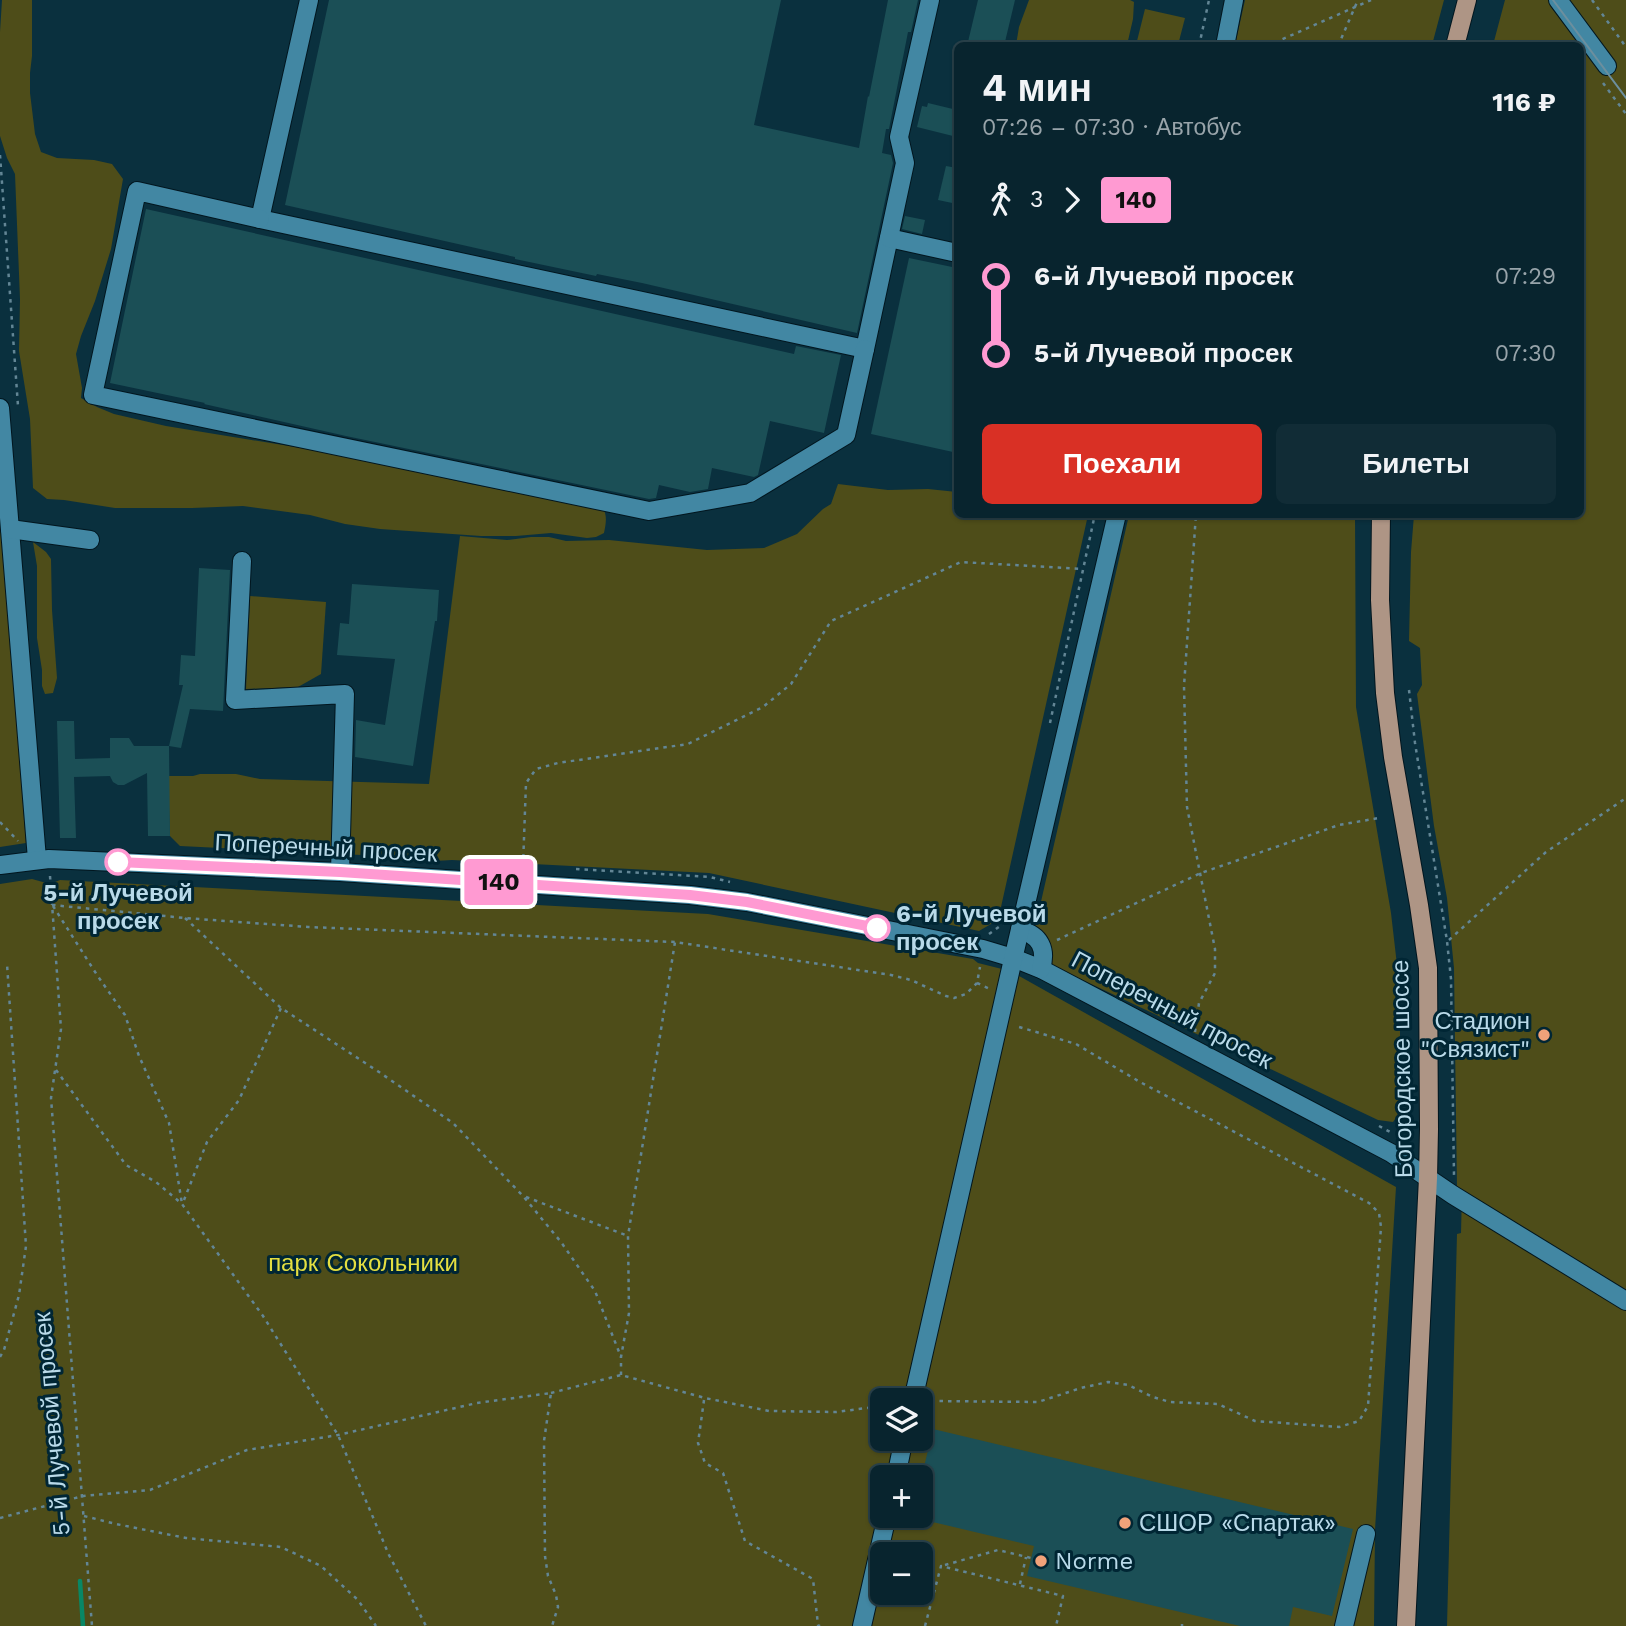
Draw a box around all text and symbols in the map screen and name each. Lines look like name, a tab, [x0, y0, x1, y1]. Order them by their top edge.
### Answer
text: 4 мин	[982, 66, 1092, 110]
text: 116 ₽	[1492, 87, 1556, 117]
text: 07:26 – 07:30 · Автобус	[982, 114, 1242, 141]
icon: walk	[982, 181, 1020, 219]
icon: forward	[1053, 181, 1091, 219]
text: 3	[1030, 186, 1043, 213]
text: 140	[1115, 186, 1157, 214]
text: 6-й Лучевой просек	[1034, 261, 1293, 291]
text: 07:29	[1495, 263, 1556, 290]
text: 5-й Лучевой просек	[1034, 338, 1293, 368]
text: 07:30	[1495, 340, 1556, 367]
button: Поехали	[982, 424, 1262, 504]
button: Билеты	[1276, 424, 1556, 504]
street label: Поперечный просек	[214, 828, 439, 868]
marker: 5-й Лучевой просек	[105, 849, 131, 875]
line badge: 140	[459, 859, 539, 905]
text: 140	[478, 868, 520, 896]
place label: 5-й Лучевой просек	[43, 879, 193, 935]
place label: 6-й Лучевой просек	[896, 900, 1046, 956]
marker: 6-й Лучевой просек	[864, 915, 890, 941]
street label: Поперечный просек	[1067, 945, 1277, 1075]
street label: Богородское шоссе	[1386, 960, 1418, 1178]
place label: Стадион "Связист"	[1420, 1007, 1530, 1063]
marker: Стадион "Связист"	[1536, 1027, 1552, 1043]
park label: парк Сокольники	[268, 1249, 458, 1277]
street label: 5-й Лучевой просек	[28, 1310, 76, 1537]
map controls	[870, 1388, 933, 1605]
button: layers	[870, 1388, 933, 1451]
button: +	[870, 1465, 933, 1528]
place label: СШОР «Спартак»	[1139, 1509, 1336, 1537]
marker: СШОР «Спартак»	[1117, 1515, 1133, 1531]
button: −	[870, 1542, 933, 1605]
place label: Norme	[1055, 1547, 1133, 1575]
marker: Norme	[1033, 1553, 1049, 1569]

